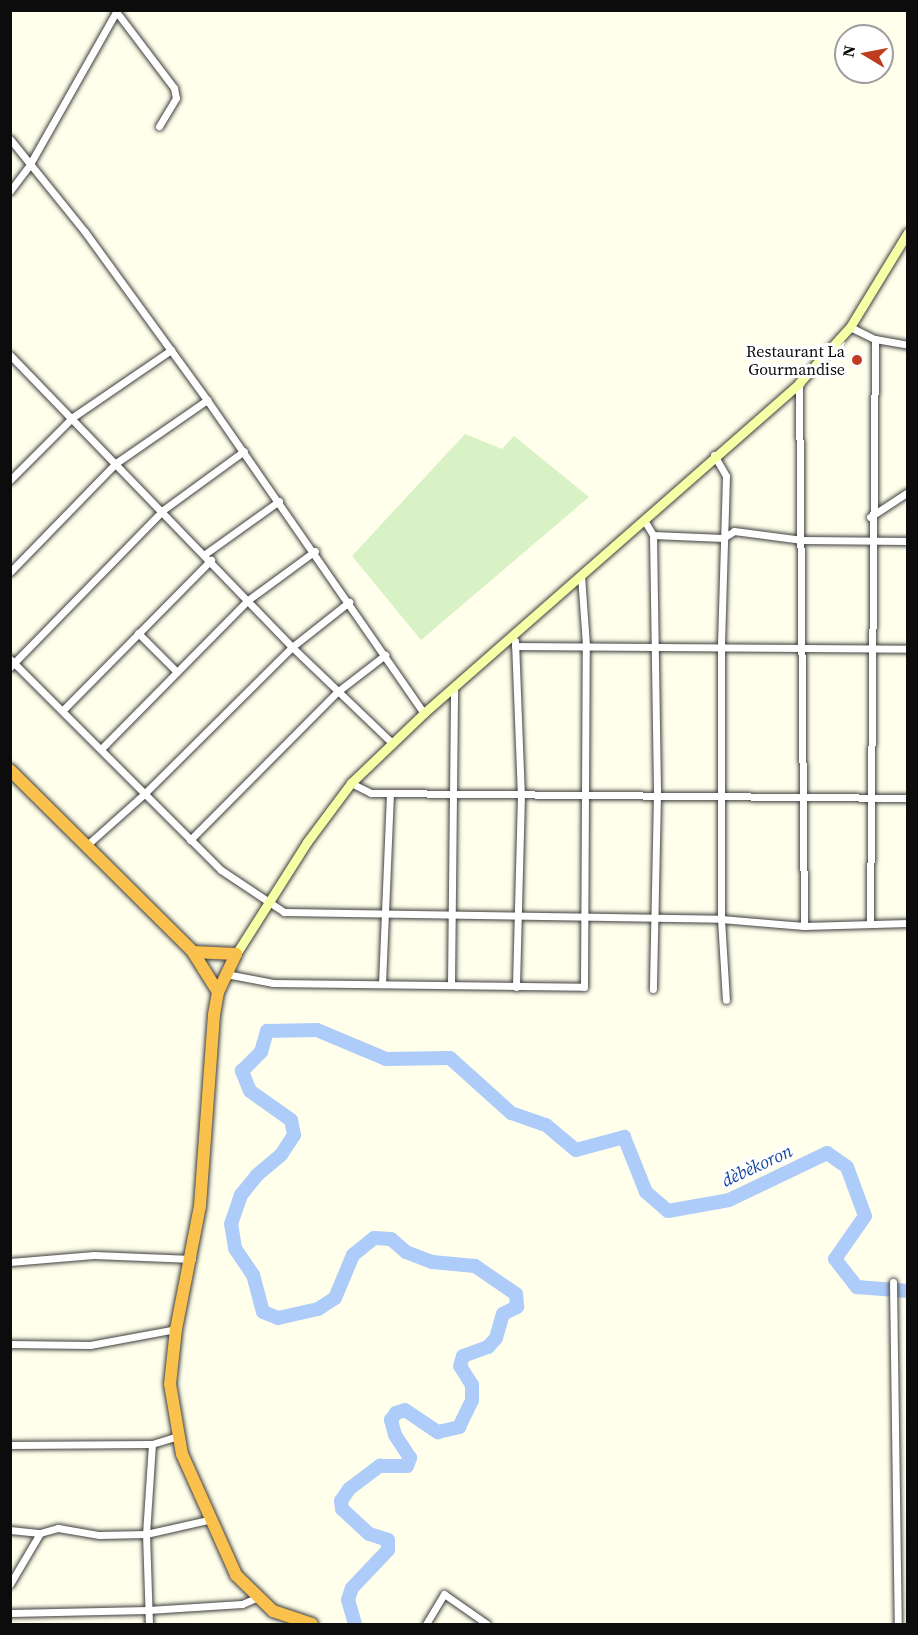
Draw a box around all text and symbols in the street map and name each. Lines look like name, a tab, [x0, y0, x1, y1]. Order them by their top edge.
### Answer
north arrow	[834, 24, 894, 84]
text: N	[836, 44, 860, 59]
place label: Restaurant La Gourmandise	[746, 341, 845, 379]
marker: Restaurant La Gourmandise	[850, 353, 864, 367]
water label: dèbèkoron	[718, 1140, 796, 1192]

